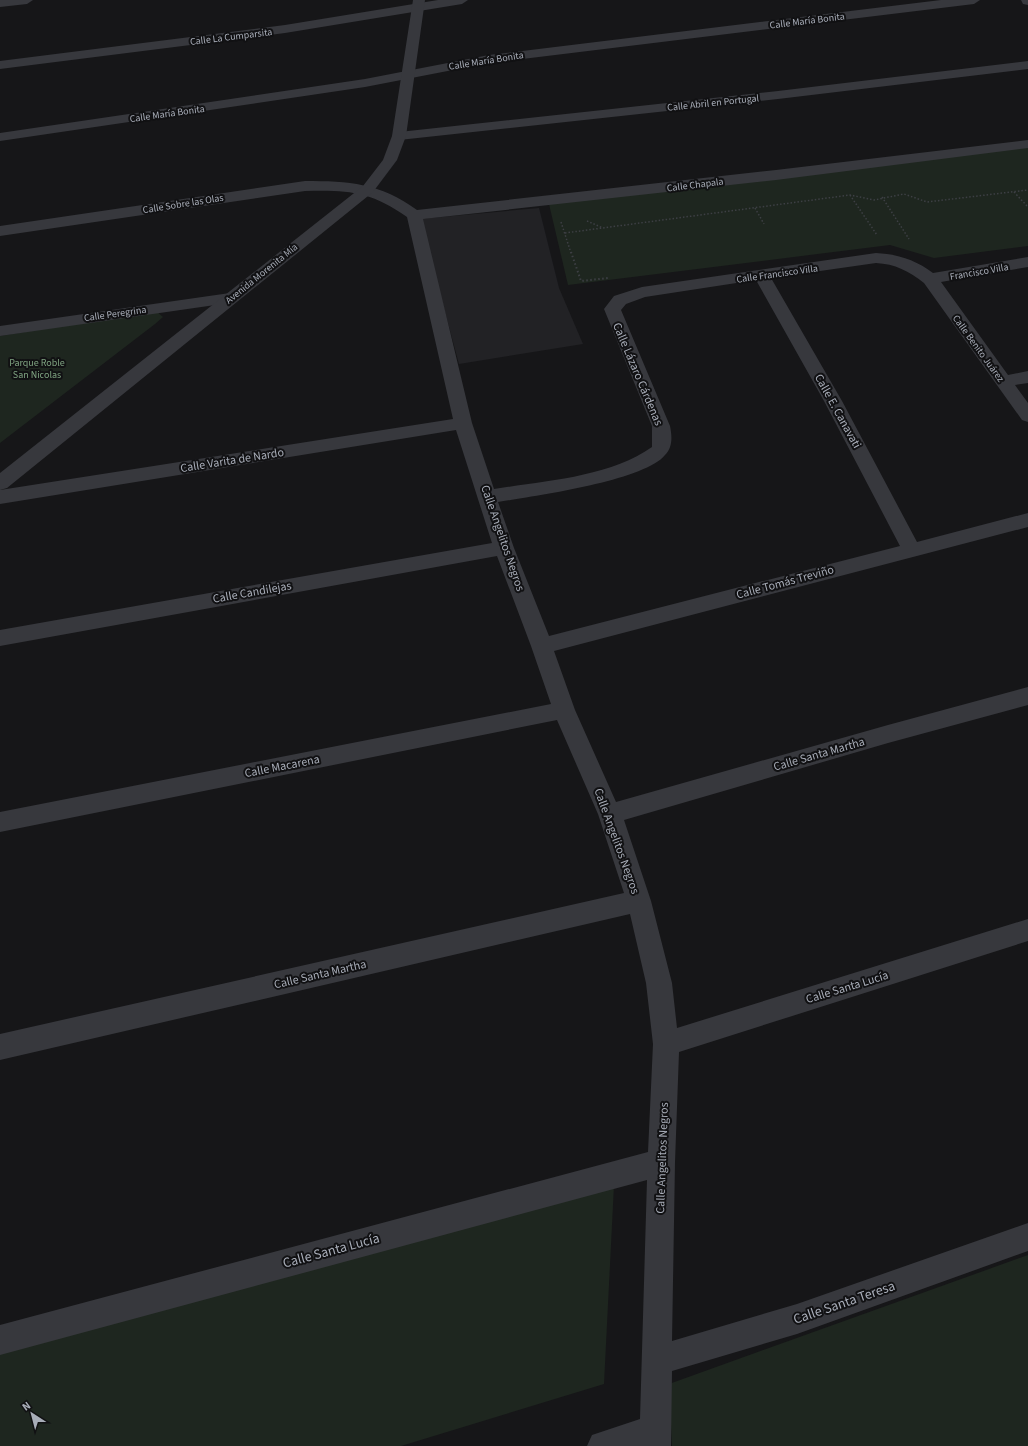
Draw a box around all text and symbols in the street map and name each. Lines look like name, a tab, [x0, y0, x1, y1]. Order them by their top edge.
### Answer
street label: Calle María Bonita	[769, 9, 845, 33]
street label: Calle La Cumparsita	[189, 25, 273, 49]
street label: Calle María Bonita	[448, 48, 525, 74]
street label: Calle Abril en Portugal	[666, 91, 760, 115]
street label: Calle María Bonita	[129, 102, 206, 126]
street label: Calle Chapala	[666, 175, 724, 195]
street label: Calle Sobre las Olas	[142, 191, 225, 217]
street label: Avenida Morenita Mía	[222, 240, 301, 307]
street label: Francisco Villa	[949, 260, 1010, 284]
street label: Calle Francisco Villa	[736, 261, 819, 287]
street label: Calle Peregrina	[83, 303, 147, 325]
street label: Calle Benito Juárez	[949, 312, 1007, 385]
street label: Calle Lázaro Cárdenas	[608, 320, 667, 428]
park label: Parque Roble San Nicolas	[9, 356, 65, 382]
street label: Calle E. Canavati	[810, 371, 865, 452]
street label: Calle Varita de Nardo	[179, 444, 285, 477]
street label: Calle Angelitos Negros	[476, 483, 529, 594]
street label: Calle Tomás Treviño	[734, 561, 836, 604]
street label: Calle Candilejas	[211, 577, 293, 608]
street label: Calle Santa Martha	[772, 733, 867, 776]
street label: Calle Macarena	[243, 751, 321, 782]
street label: Calle Angelitos Negros	[590, 786, 644, 896]
street label: Calle Santa Martha	[272, 956, 368, 993]
street label: Calle Santa Lucía	[804, 967, 890, 1008]
street label: Calle Angelitos Negros	[652, 1102, 673, 1214]
street label: Calle Santa Lucía	[281, 1228, 382, 1274]
street label: Calle Santa Teresa	[791, 1276, 898, 1330]
north arrow	[12, 1394, 52, 1434]
text: N	[19, 1398, 34, 1415]

